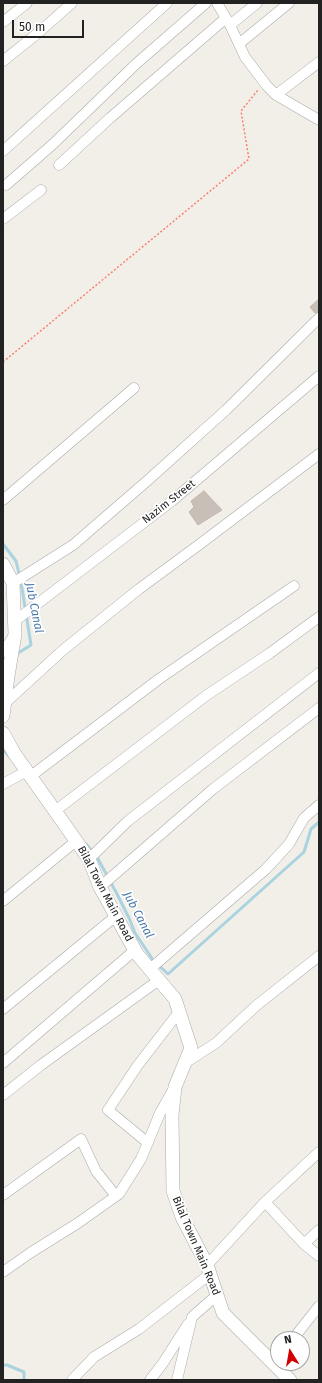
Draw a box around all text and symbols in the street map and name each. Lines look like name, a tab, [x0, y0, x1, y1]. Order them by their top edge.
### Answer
scale bar	[14, 12, 86, 38]
text: 50 m	[19, 20, 45, 34]
street label: Nazim Street	[140, 477, 198, 527]
water label: Jub Canal	[22, 582, 46, 634]
street label: Bilal Town Main Road	[74, 844, 136, 944]
water label: Jub Canal	[120, 889, 156, 941]
street label: Bilal Town Main Road	[169, 1195, 223, 1297]
north arrow	[270, 1331, 310, 1371]
text: N	[283, 1333, 293, 1347]

